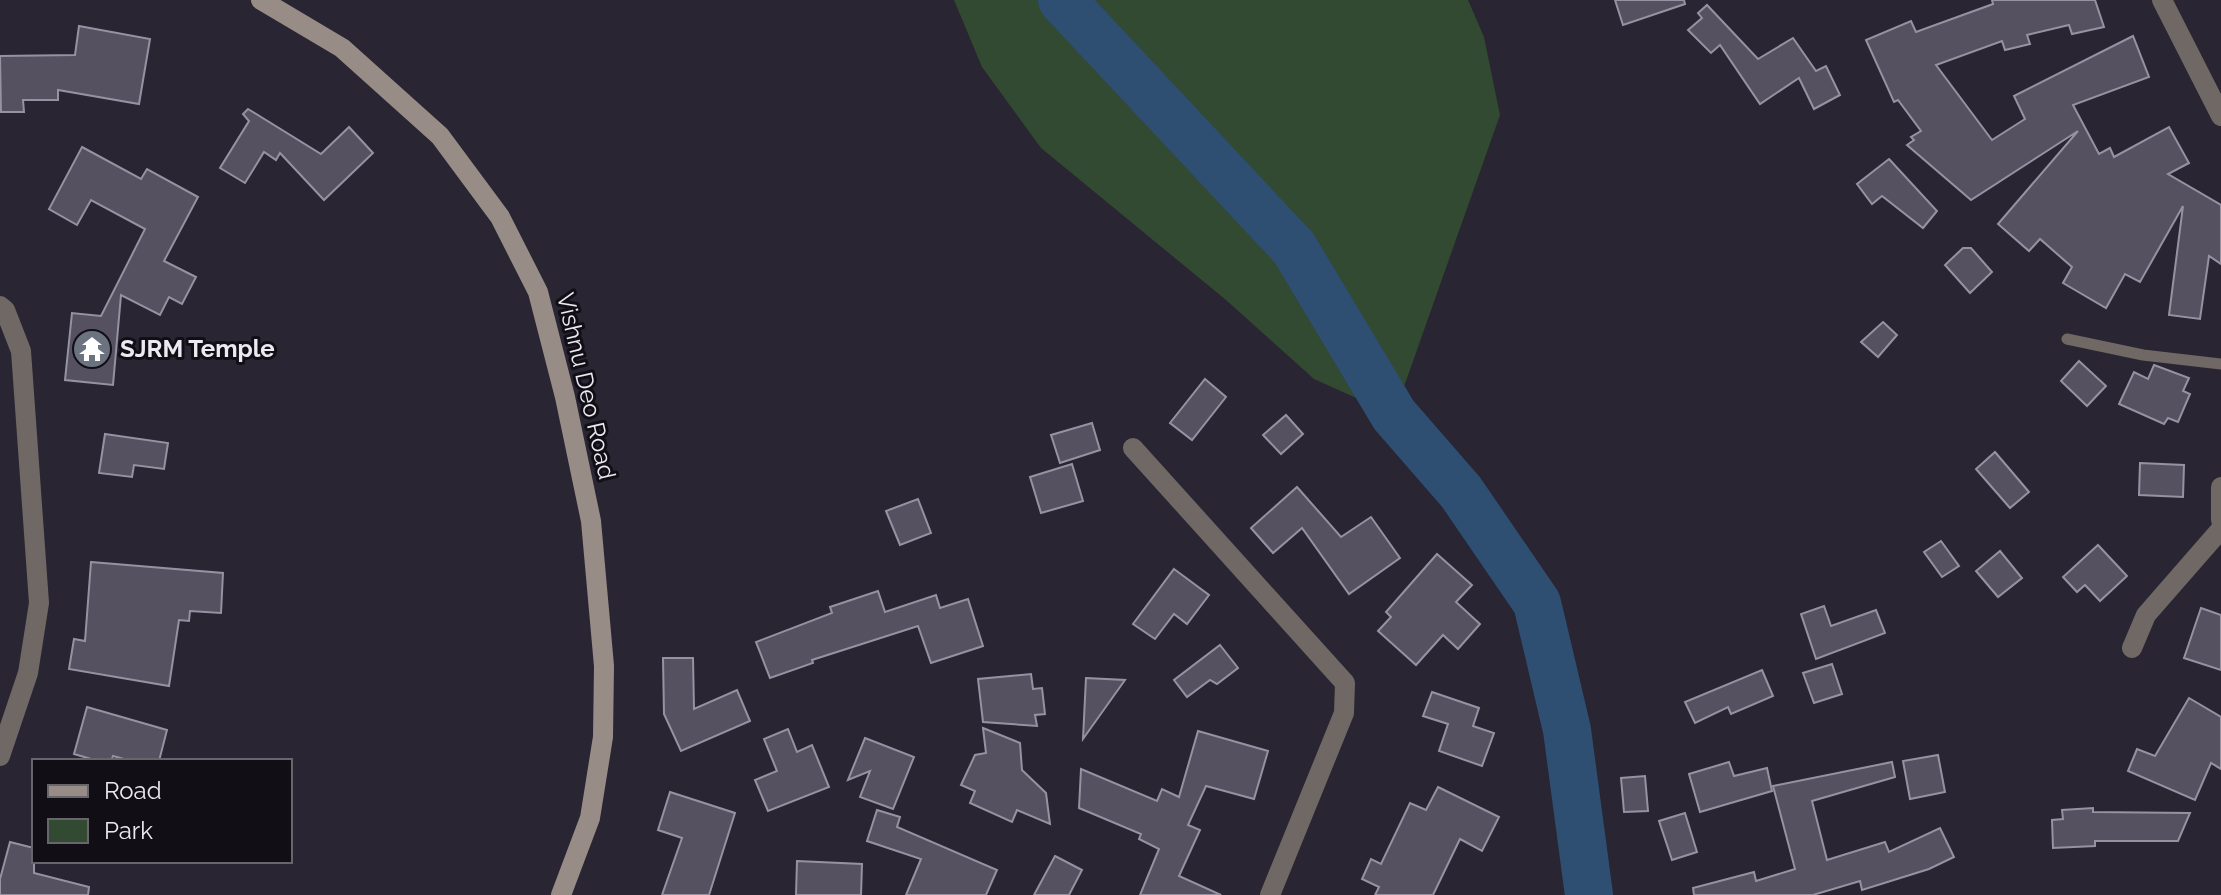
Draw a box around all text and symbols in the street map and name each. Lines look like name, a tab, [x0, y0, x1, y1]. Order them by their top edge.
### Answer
street label: Vishnu Deo Road	[551, 290, 622, 482]
temple icon: SJRM Temple	[71, 328, 113, 370]
place label: SJRM Temple	[120, 334, 275, 363]
legend	[32, 759, 292, 863]
text: Road	[104, 776, 162, 805]
text: Park	[104, 816, 153, 845]

